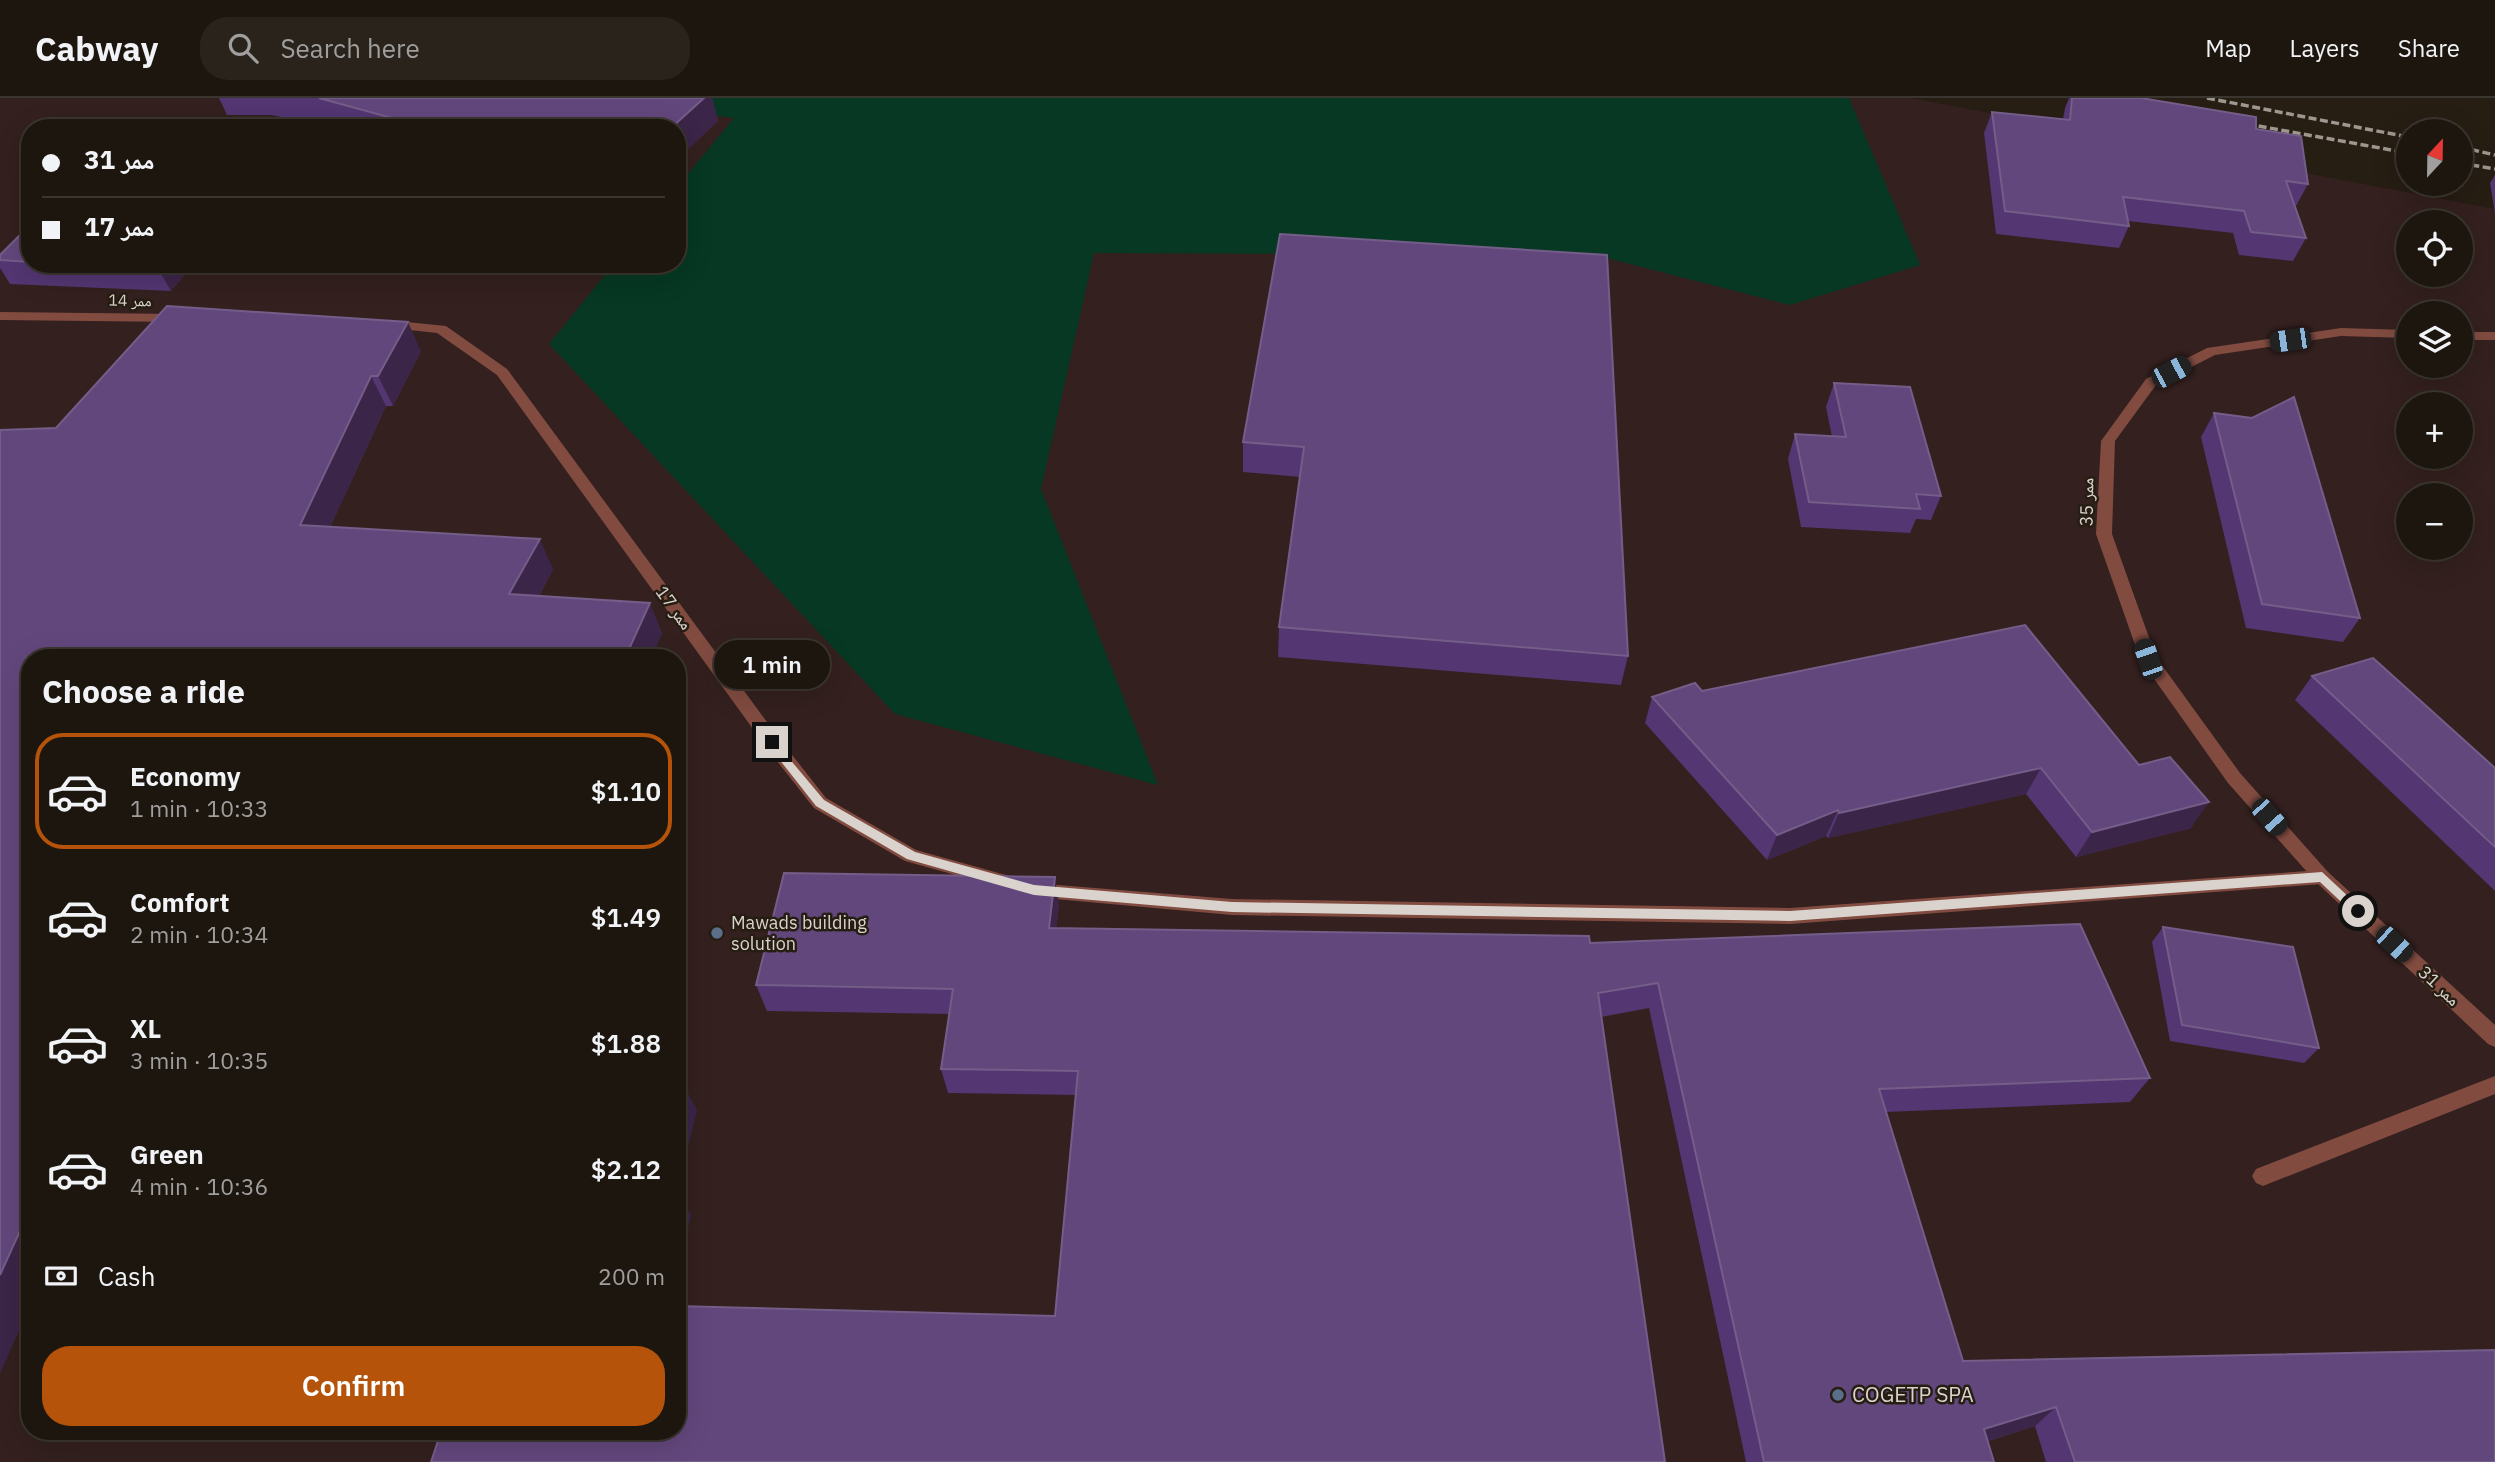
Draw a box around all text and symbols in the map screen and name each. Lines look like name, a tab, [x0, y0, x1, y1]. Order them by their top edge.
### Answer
search box	[200, 17, 690, 80]
text: Cabway	[35, 27, 158, 70]
icon: search	[224, 29, 262, 67]
text: Search here	[280, 31, 420, 65]
text: Map	[2205, 32, 2252, 64]
text: Layers	[2290, 32, 2360, 64]
text: Share	[2398, 32, 2460, 64]
north arrow	[2396, 119, 2473, 196]
map controls	[2396, 119, 2473, 560]
text: ممر 31	[84, 142, 155, 176]
text: ممر 17	[84, 209, 155, 243]
button: locate	[2396, 210, 2473, 287]
street label: ممر 14	[108, 290, 152, 310]
button: layers	[2396, 301, 2473, 378]
car	[2268, 327, 2313, 353]
car	[2148, 353, 2195, 391]
button: +	[2396, 392, 2473, 469]
street label: ممر 35	[2075, 477, 2098, 527]
button: −	[2396, 483, 2473, 560]
street label: ممر 17	[651, 581, 698, 634]
car	[2132, 636, 2165, 682]
callout: 1 min	[714, 640, 830, 690]
text: 1 min	[742, 649, 802, 679]
text: Choose a ride	[42, 670, 245, 712]
route end	[756, 726, 788, 758]
text: Economy	[130, 759, 241, 793]
icon: car	[46, 760, 109, 823]
text: $1.10	[591, 774, 661, 808]
text: 1 min · 10:33	[130, 793, 268, 823]
car	[2248, 794, 2291, 840]
text: Comfort	[130, 885, 229, 919]
icon: car	[46, 886, 109, 949]
route start	[2342, 895, 2374, 927]
text: $1.49	[591, 900, 661, 934]
place label: Mawads building solution	[731, 911, 867, 955]
text: 2 min · 10:34	[130, 919, 268, 949]
car	[2372, 922, 2417, 966]
marker: Mawads building solution	[709, 925, 725, 941]
street label: ممر 31	[2414, 961, 2465, 1011]
text: XL	[130, 1011, 161, 1045]
icon: car	[46, 1012, 109, 1075]
text: $1.88	[591, 1026, 661, 1060]
text: 3 min · 10:35	[130, 1045, 268, 1075]
text: Green	[130, 1137, 204, 1171]
icon: car	[46, 1138, 109, 1201]
text: $2.12	[591, 1152, 661, 1186]
text: 4 min · 10:36	[130, 1171, 268, 1201]
icon: cash	[42, 1257, 80, 1295]
text: Cash	[98, 1259, 155, 1293]
text: 200 m	[598, 1261, 665, 1291]
button: Confirm	[42, 1346, 665, 1426]
place label: COGETP SPA	[1852, 1380, 1974, 1408]
marker: COGETP SPA	[1830, 1387, 1846, 1403]

